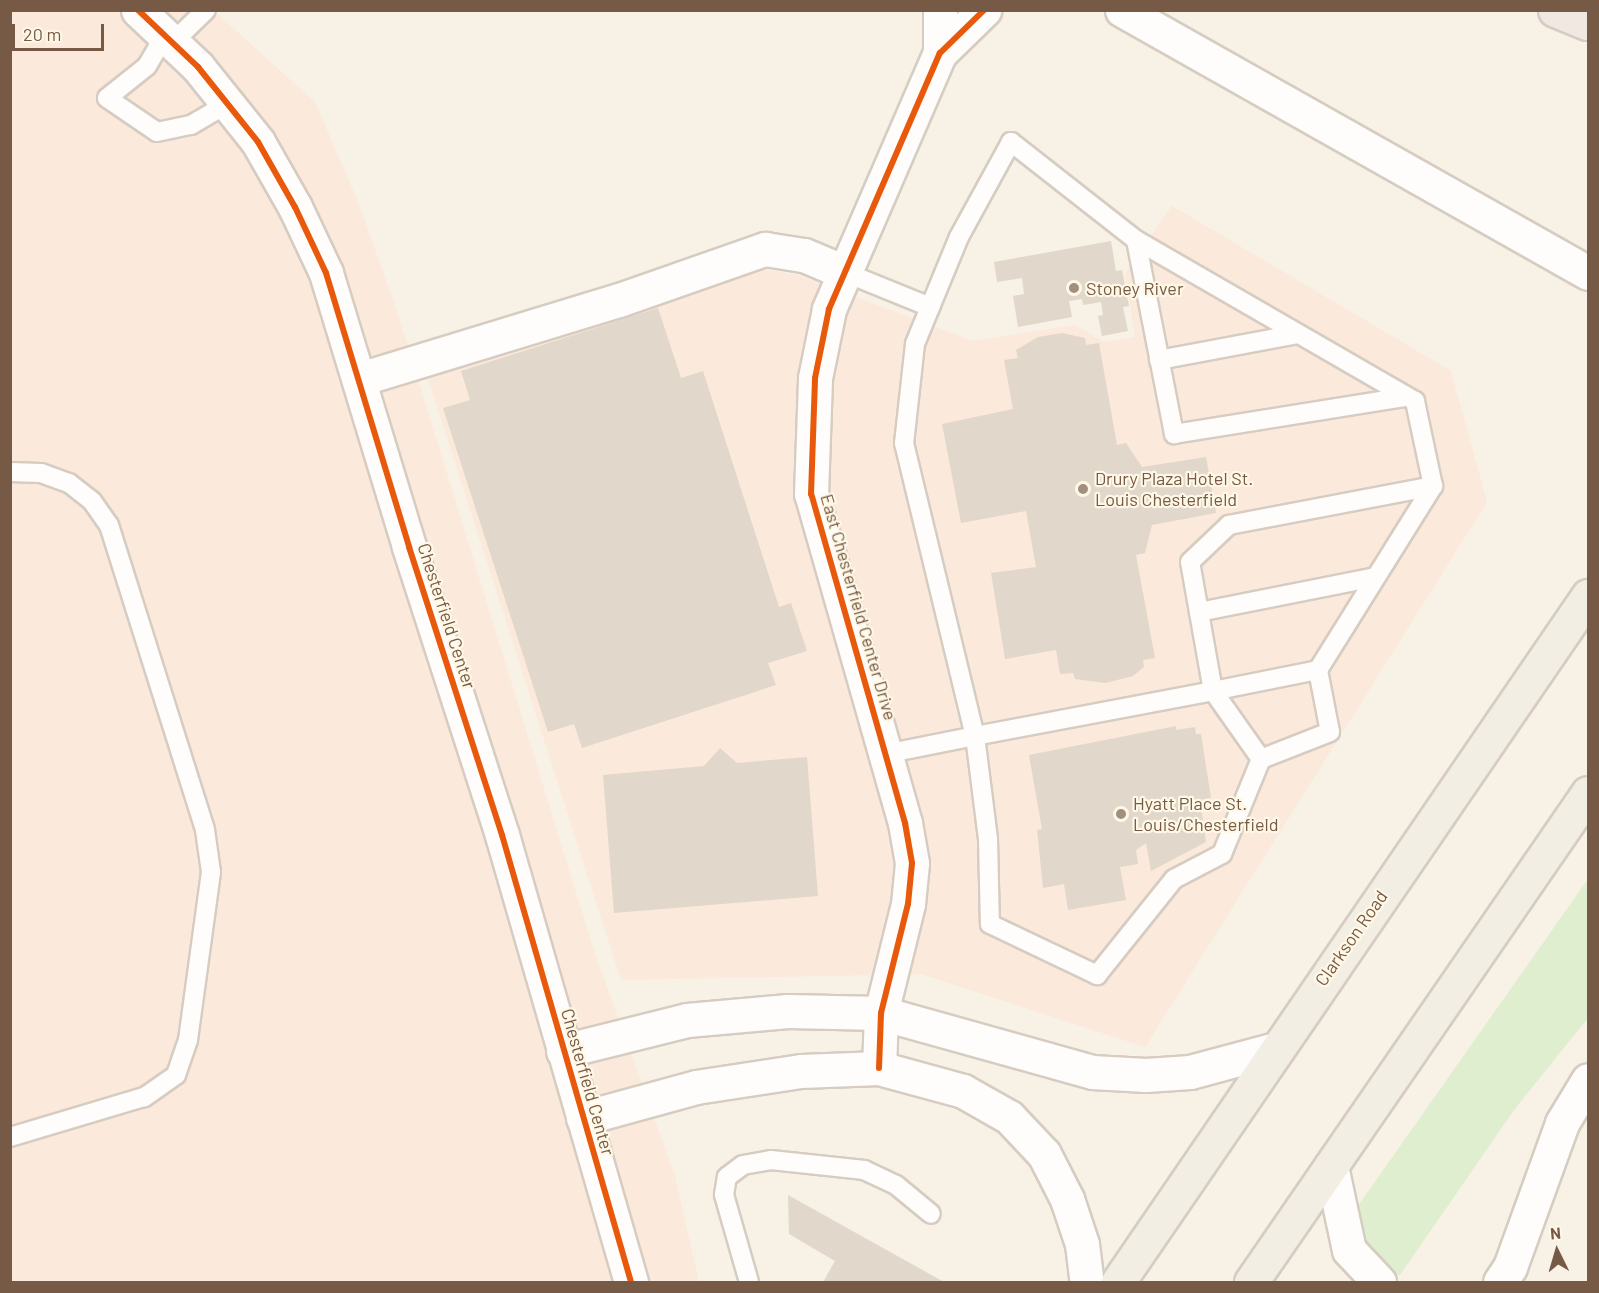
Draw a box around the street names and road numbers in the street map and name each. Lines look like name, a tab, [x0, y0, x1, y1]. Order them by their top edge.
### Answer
street label: East Chesterfield Center Drive	[816, 491, 902, 723]
street label: Chesterfield Center	[413, 540, 481, 692]
street label: Clarkson Road	[1310, 886, 1392, 990]
street label: Chesterfield Center	[557, 1006, 619, 1158]

